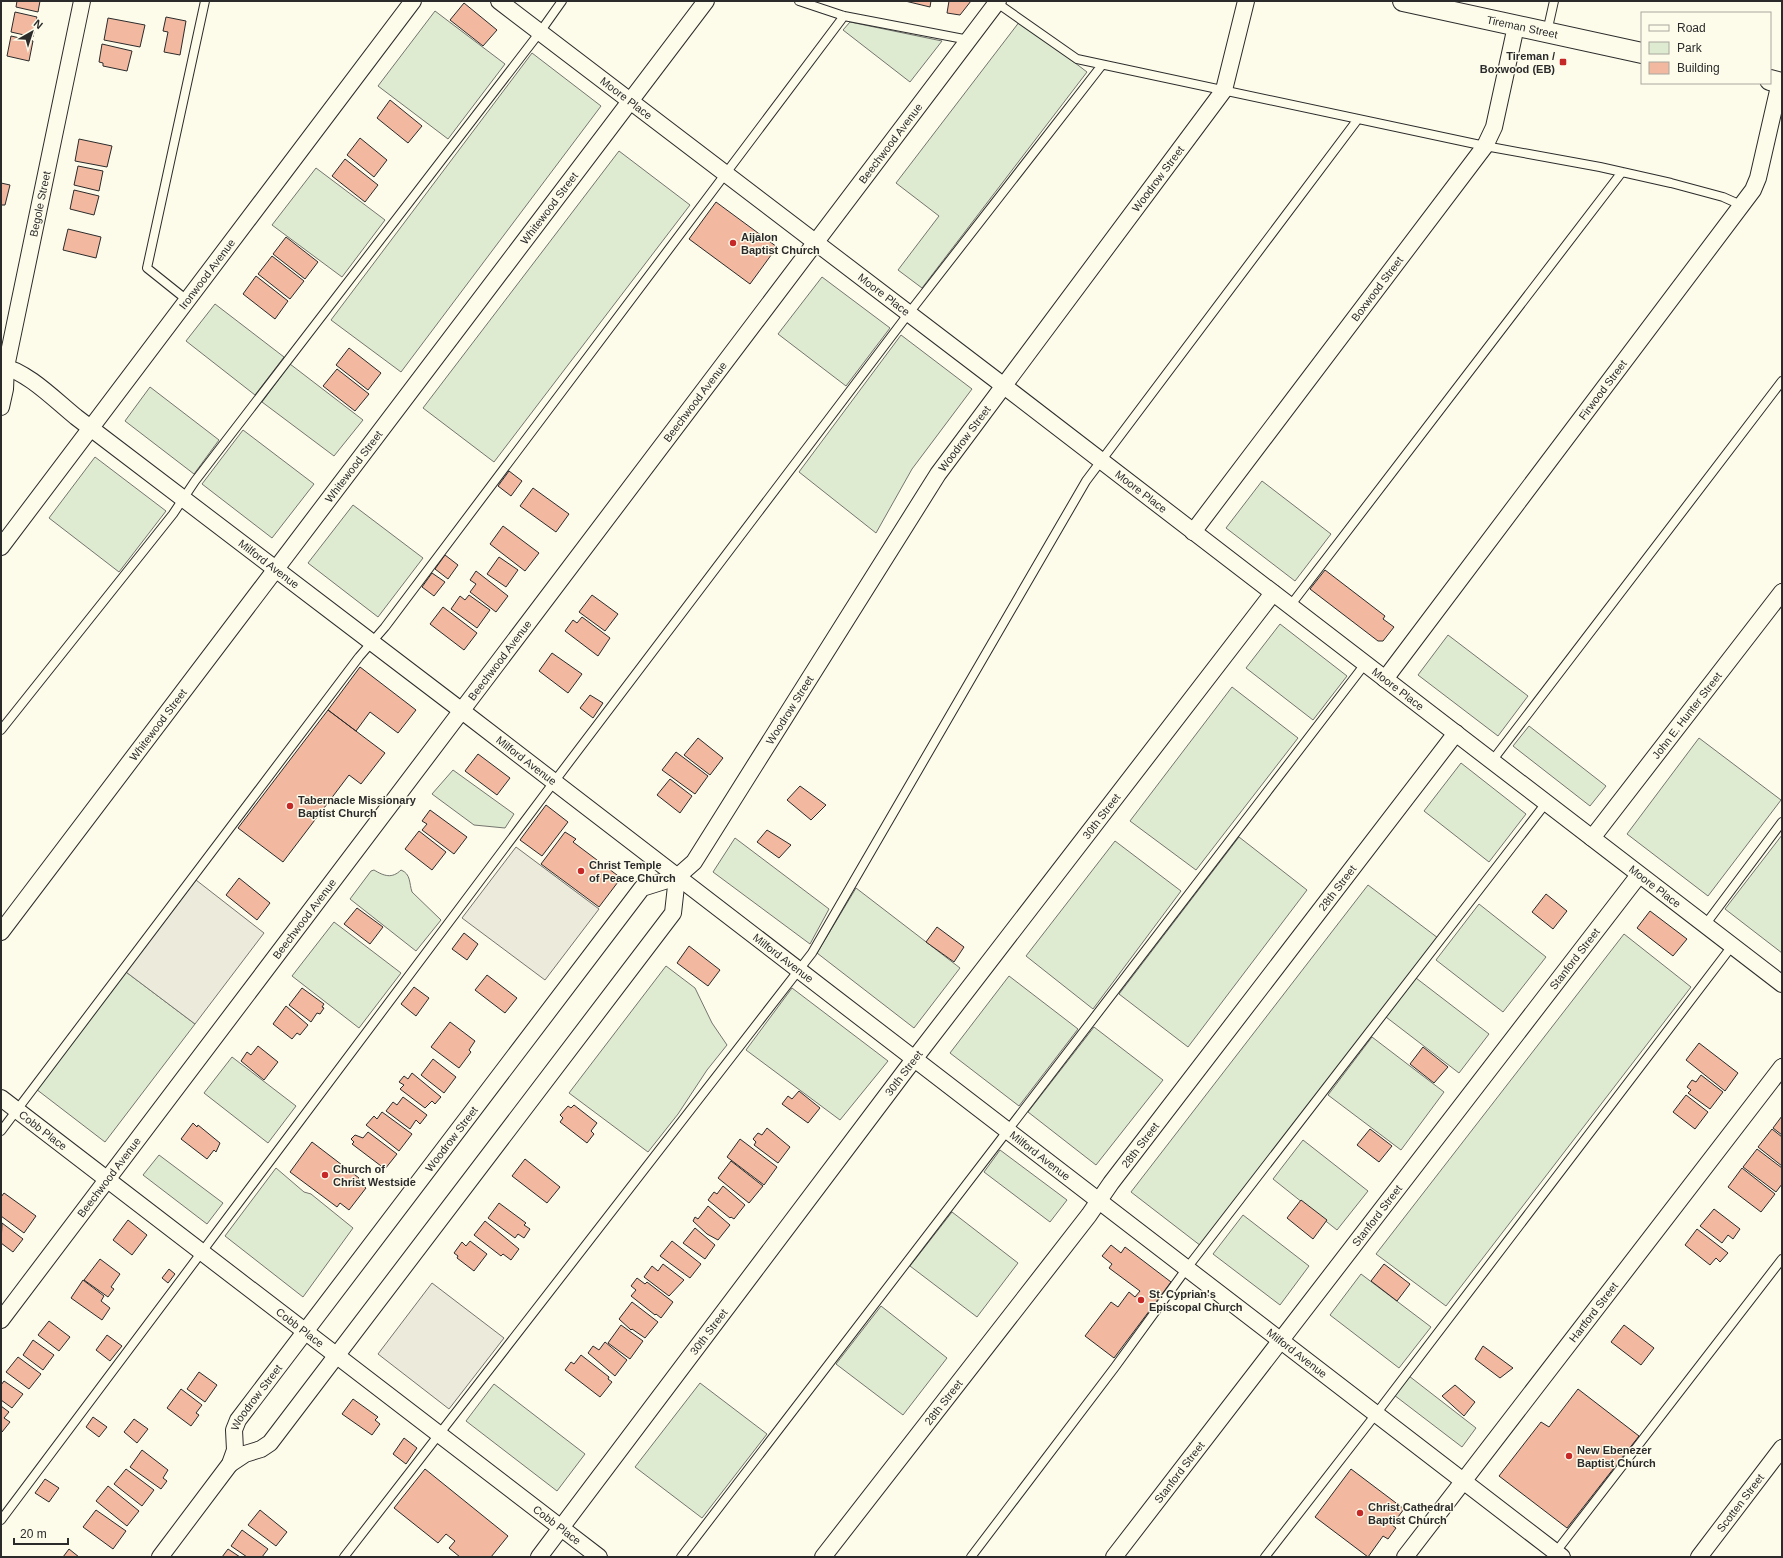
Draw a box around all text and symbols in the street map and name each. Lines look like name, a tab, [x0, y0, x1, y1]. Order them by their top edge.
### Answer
north arrow	[12, 12, 52, 52]
legend	[1641, 12, 1771, 84]
street label: Tireman Street	[1486, 13, 1559, 41]
text: N	[31, 17, 45, 31]
text: Road	[1677, 21, 1706, 35]
text: Park	[1677, 41, 1703, 55]
place label: Tireman / Boxwood (EB)	[1480, 50, 1555, 75]
marker: Tireman / Boxwood (EB)	[1558, 57, 1568, 67]
text: Building	[1677, 61, 1720, 75]
street label: Moore Place	[598, 74, 654, 122]
street label: Beechwood Avenue	[856, 101, 924, 186]
street label: Woodrow Street	[1130, 144, 1186, 214]
street label: Begole Street	[27, 170, 53, 238]
street label: Whitewood Street	[518, 170, 580, 246]
place label: Aijalon Baptist Church	[741, 231, 820, 256]
street label: Ironwood Avenue	[177, 236, 237, 312]
marker: Aijalon Baptist Church	[728, 238, 738, 248]
street label: Boxwood Street	[1349, 254, 1405, 323]
street label: Moore Place	[856, 271, 912, 318]
street label: Firwood Street	[1576, 358, 1629, 422]
street label: Beechwood Avenue	[661, 359, 729, 444]
street label: Woodrow Street	[936, 403, 993, 474]
street label: Whitewood Street	[323, 428, 385, 505]
street label: Moore Place	[1113, 468, 1169, 515]
street label: Milford Avenue	[236, 537, 301, 591]
street label: Beechwood Avenue	[466, 618, 534, 703]
street label: Moore Place	[1370, 665, 1426, 712]
street label: John E. Hunter Street	[1650, 670, 1724, 761]
street label: Woodrow Street	[764, 673, 816, 747]
street label: Whitewood Street	[127, 686, 189, 763]
street label: Milford Avenue	[494, 734, 559, 787]
street label: 30th Street	[1080, 791, 1122, 841]
place label: Tabernacle Missionary Baptist Church	[298, 794, 417, 819]
marker: Tabernacle Missionary Baptist Church	[285, 801, 295, 811]
place label: Christ Temple of Peace Church	[589, 859, 676, 884]
street label: 28th Street	[1316, 863, 1358, 913]
street label: Moore Place	[1627, 863, 1683, 910]
marker: Christ Temple of Peace Church	[576, 866, 586, 876]
street label: Beechwood Avenue	[270, 876, 338, 961]
street label: Stanford Street	[1547, 926, 1602, 992]
street label: Milford Avenue	[751, 931, 816, 985]
street label: 30th Street	[883, 1048, 925, 1098]
street label: Woodrow Street	[423, 1104, 480, 1174]
street label: Cobb Place	[17, 1108, 69, 1152]
street label: 28th Street	[1119, 1120, 1161, 1170]
street label: Milford Avenue	[1008, 1129, 1072, 1182]
street label: Beechwood Avenue	[75, 1135, 143, 1220]
place label: Church of Christ Westside	[333, 1163, 416, 1188]
marker: Church of Christ Westside	[320, 1170, 330, 1180]
street label: Stanford Street	[1350, 1182, 1404, 1248]
street label: Hartford Street	[1567, 1280, 1620, 1344]
place label: St. Cyprian's Episcopal Church	[1149, 1288, 1243, 1313]
marker: St. Cyprian's Episcopal Church	[1136, 1295, 1146, 1305]
street label: Cobb Place	[274, 1305, 326, 1350]
street label: 30th Street	[688, 1307, 730, 1357]
street label: Milford Avenue	[1264, 1326, 1329, 1380]
street label: Woodrow Street	[229, 1362, 284, 1432]
street label: 28th Street	[922, 1377, 965, 1427]
street label: Stanford Street	[1152, 1439, 1207, 1505]
place label: New Ebenezer Baptist Church	[1577, 1444, 1656, 1469]
marker: New Ebenezer Baptist Church	[1564, 1451, 1574, 1461]
street label: Scotten Street	[1714, 1471, 1766, 1534]
place label: Christ Cathedral Baptist Church	[1368, 1501, 1454, 1526]
street label: Cobb Place	[531, 1503, 583, 1547]
marker: Christ Cathedral Baptist Church	[1355, 1508, 1365, 1518]
scale bar	[14, 1520, 68, 1546]
text: 20 m	[20, 1527, 47, 1541]

